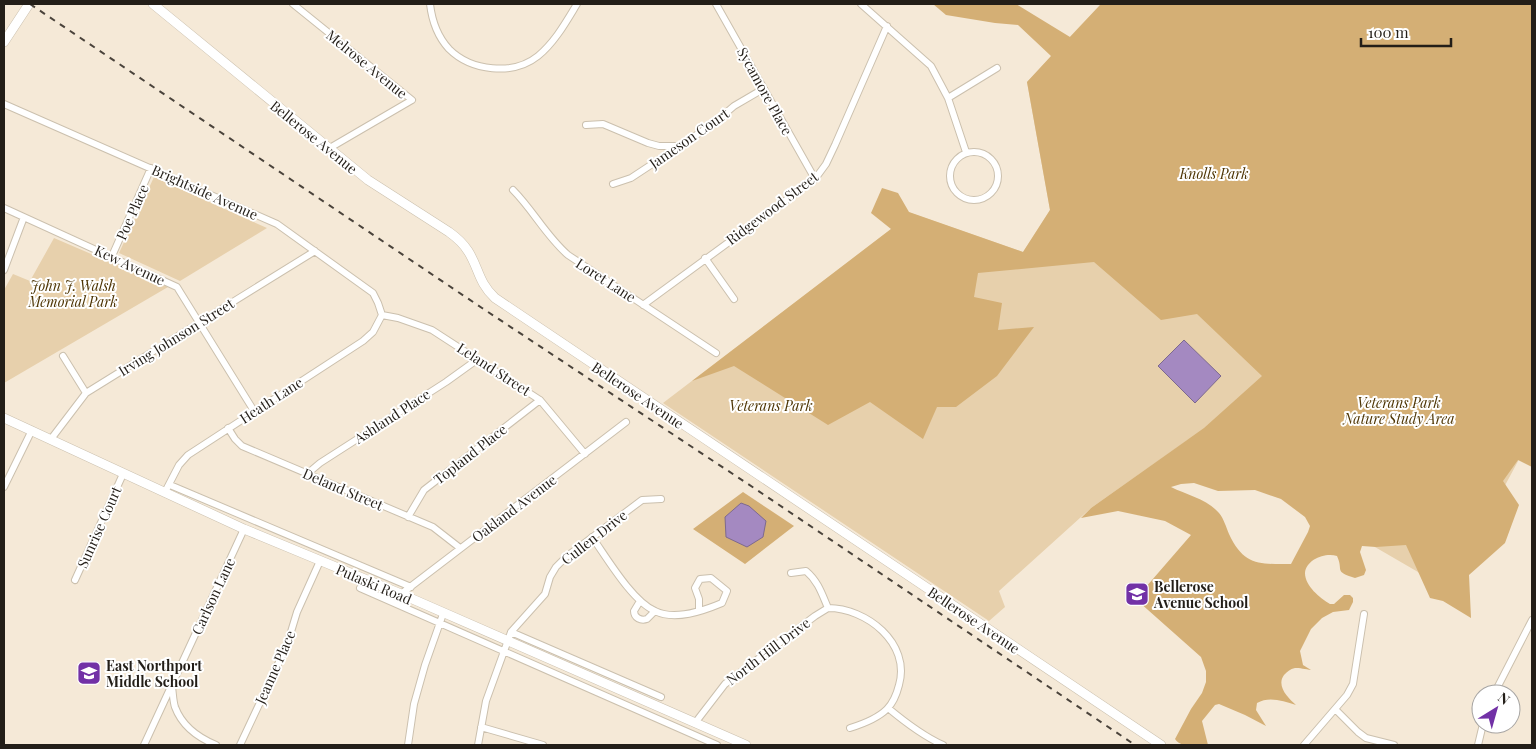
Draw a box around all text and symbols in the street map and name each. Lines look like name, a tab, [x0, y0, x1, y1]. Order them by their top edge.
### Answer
scale bar	[1361, 15, 1451, 47]
text: 100 m	[1368, 22, 1409, 42]
street label: Melrose Avenue	[322, 25, 412, 103]
street label: Sycamore Place	[733, 44, 797, 138]
street label: Bellerose Avenue	[266, 96, 362, 178]
street label: Jameson Court	[645, 103, 733, 173]
street label: Brightside Avenue	[149, 160, 261, 224]
park label: Knolls Park	[1178, 164, 1249, 183]
street label: Ridgewood Street	[722, 166, 823, 249]
street label: Poe Place	[111, 181, 153, 243]
street label: Kew Avenue	[92, 240, 168, 290]
street label: Loret Lane	[572, 254, 640, 306]
park label: John J. Walsh Memorial Park	[28, 276, 117, 311]
street label: Irving Johnson Street	[115, 293, 238, 380]
street label: Leland Street	[454, 338, 535, 400]
street label: Bellerose Avenue	[588, 357, 688, 433]
street label: Heath Lane	[236, 372, 306, 428]
street label: Ashland Place	[349, 384, 434, 448]
park label: Veterans Park Nature Study Area	[1341, 393, 1455, 428]
park label: Veterans Park	[729, 396, 813, 415]
street label: Topland Place	[430, 419, 510, 489]
street label: Deland Street	[300, 464, 387, 515]
street label: Oakland Avenue	[468, 470, 560, 546]
street label: Sunrise Court	[72, 482, 126, 571]
street label: Cullen Drive	[557, 505, 631, 569]
street label: Carlson Lane	[187, 554, 239, 638]
street label: Pulaski Road	[333, 559, 415, 609]
place label: Bellerose Avenue School	[1153, 577, 1249, 612]
school or university icon: Bellerose Avenue School	[1124, 581, 1150, 607]
street label: Bellerose Avenue	[924, 582, 1024, 658]
street label: North Hill Drive	[722, 613, 814, 689]
street label: Jeanne Place	[250, 627, 300, 708]
place label: East Northport Middle School	[106, 656, 202, 691]
school or university icon: East Northport Middle School	[76, 660, 102, 686]
north arrow	[1471, 684, 1521, 734]
text: N	[1494, 688, 1514, 709]

